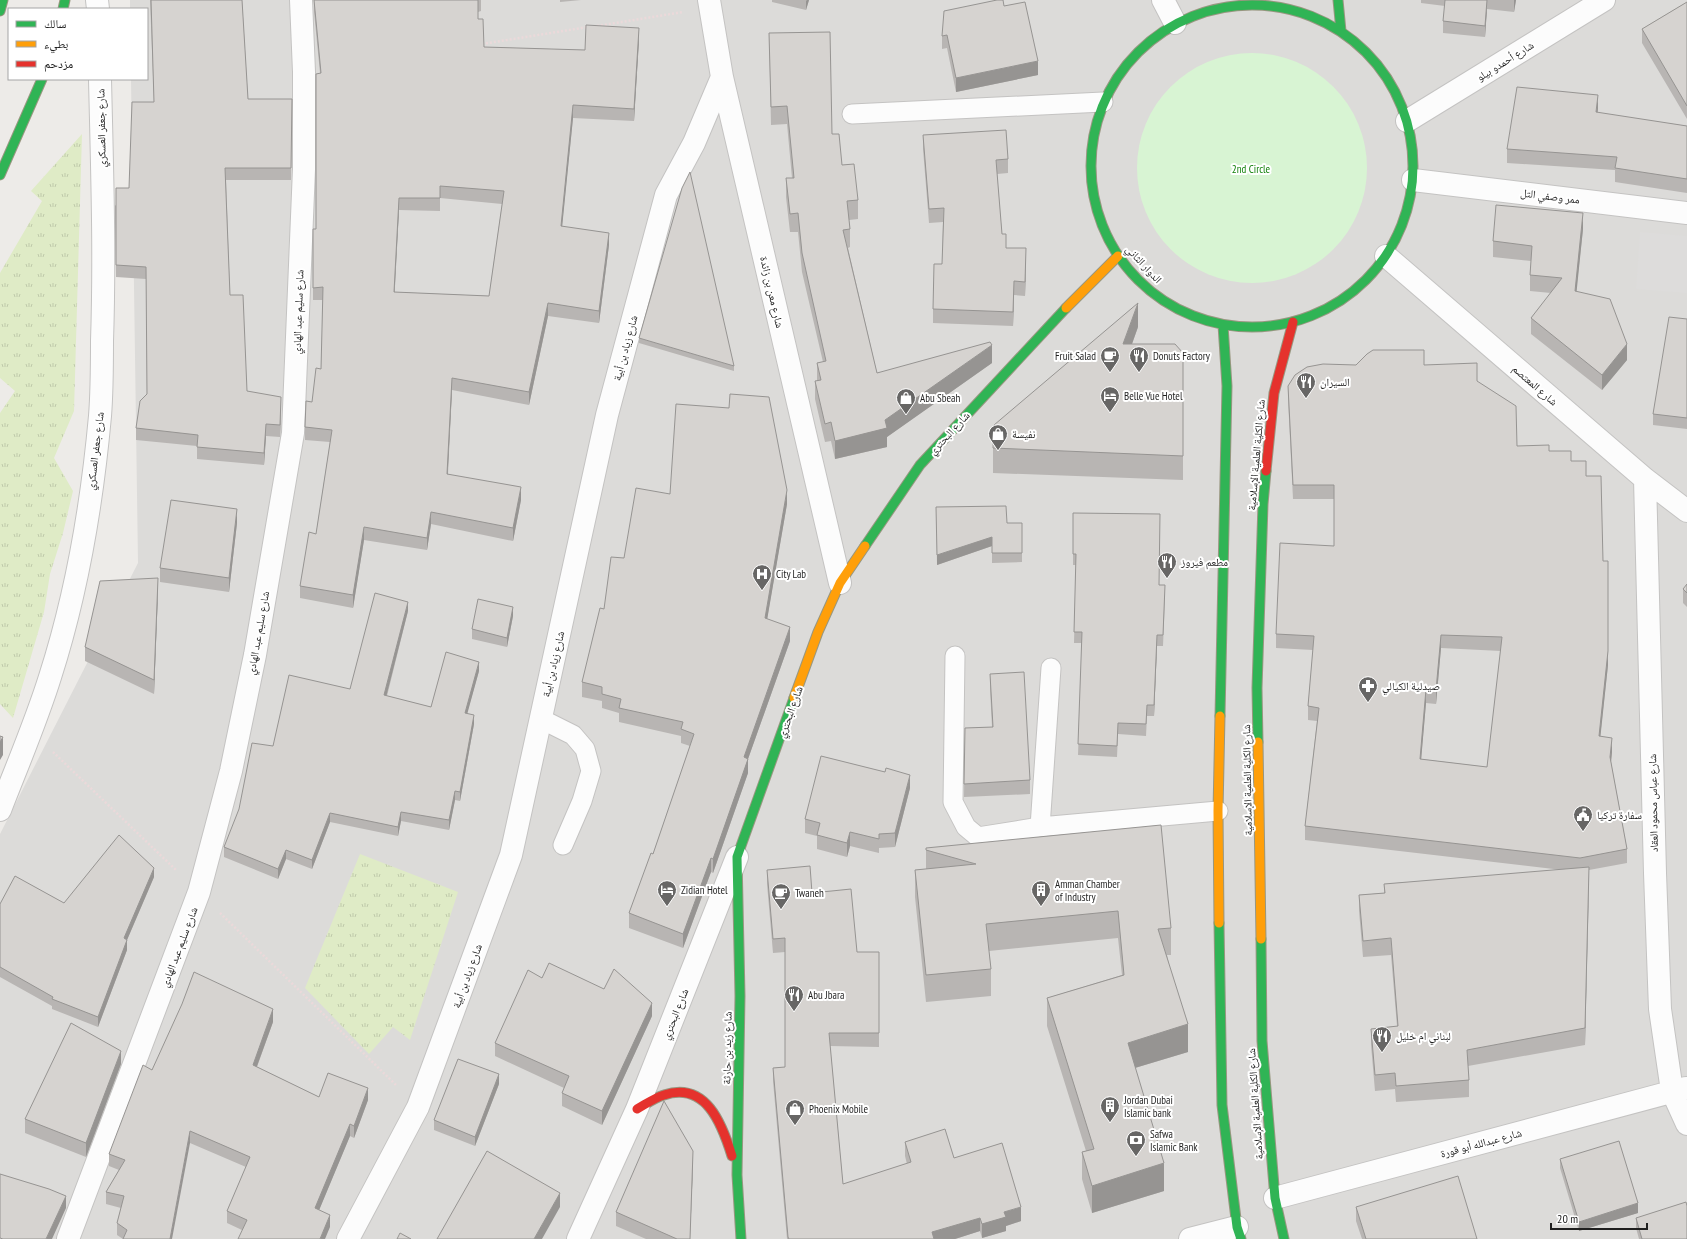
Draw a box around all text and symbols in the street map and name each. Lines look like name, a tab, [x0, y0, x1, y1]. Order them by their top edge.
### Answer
legend	[8, 8, 148, 80]
text: سالك	[44, 16, 66, 31]
text: بطيء	[44, 36, 68, 54]
street label: شارع أحمدو بيلو	[1474, 38, 1536, 84]
text: مزدحم	[44, 56, 73, 72]
street label: شارع جعفر العسكري	[93, 88, 110, 168]
park label: 2nd Circle	[1232, 162, 1271, 176]
street label: ممر وصفي التل	[1519, 185, 1580, 208]
street label: الدوار الثاني	[1122, 242, 1165, 287]
street label: شارع معن بن زائدة	[757, 255, 787, 329]
street label: شارع سليم عبد الهادي	[290, 269, 308, 355]
street label: شارع زياد بن أبية	[610, 314, 640, 382]
cafe icon: Fruit Salad	[1099, 345, 1121, 373]
restaurant icon: Donuts Factory	[1128, 345, 1150, 373]
place label: Fruit Salad	[1055, 349, 1096, 363]
place label: Donuts Factory	[1153, 349, 1211, 363]
street label: شارع المعتصم	[1509, 361, 1561, 409]
restaurant icon: السيران	[1295, 371, 1317, 399]
place label: السيران	[1320, 375, 1350, 389]
hotel icon: Belle Vue Hotel	[1099, 385, 1121, 413]
shop icon: Abu Sbeah	[895, 387, 917, 415]
place label: Belle Vue Hotel	[1124, 389, 1183, 403]
place label: Abu Sbeah	[920, 391, 961, 405]
street label: شارع الكلية العلمية الإسلامية	[1244, 399, 1268, 511]
street label: شارع البحتري	[925, 409, 974, 459]
street label: شارع جعفر العسكري	[83, 411, 109, 491]
shop icon: نفيسة	[987, 423, 1009, 451]
place label: نفيسة	[1012, 427, 1036, 441]
restaurant icon: مطعم فيروز	[1156, 551, 1178, 579]
place label: مطعم فيروز	[1180, 555, 1228, 570]
hospital icon: City Lab	[751, 563, 773, 591]
place label: City Lab	[776, 567, 806, 581]
street label: شارع سليم عبد الهادي	[244, 590, 274, 676]
street label: شارع زياد بن أبية	[539, 630, 567, 698]
pharmacy icon: صيدلية الكيالي	[1357, 675, 1379, 703]
place label: صيدلية الكيالي	[1382, 679, 1440, 695]
street label: شارع البحتري	[774, 684, 807, 740]
street label: شارع الكلية العلمية الإسلامية	[1239, 724, 1255, 836]
street label: شارع عباس محمود العقاد	[1645, 754, 1661, 852]
public building icon: سفارة تركيا	[1572, 804, 1594, 832]
place label: سفارة تركيا	[1597, 808, 1642, 822]
place label: Amman Chamber of Industry	[1055, 877, 1120, 904]
hotel icon: Zidian Hotel	[656, 879, 678, 907]
building icon: Amman Chamber of Industry	[1030, 879, 1052, 907]
cafe icon: Twaneh	[770, 882, 792, 910]
place label: Zidian Hotel	[681, 883, 728, 897]
place label: Twaneh	[795, 886, 824, 900]
street label: شارع سليم عبد الهادي	[157, 905, 202, 990]
street label: شارع زياد بن أبية	[449, 942, 485, 1010]
restaurant icon: Abu Jbara	[783, 984, 805, 1012]
street label: شارع البحتري	[658, 986, 693, 1042]
place label: Abu Jbara	[808, 988, 844, 1002]
street label: شارع زيد بن حارثة	[719, 1011, 735, 1085]
restaurant icon: لبناني ام خليل	[1371, 1025, 1393, 1053]
place label: لبناني ام خليل	[1396, 1029, 1451, 1045]
street label: شارع الكلية العلمية الإسلامية	[1244, 1048, 1266, 1160]
place label: Jordan Dubai Islamic bank	[1123, 1093, 1173, 1120]
building icon: Jordan Dubai Islamic bank	[1099, 1095, 1121, 1123]
shop icon: Phoenix Mobile	[784, 1098, 806, 1126]
place label: Phoenix Mobile	[809, 1102, 868, 1116]
street label: شارع عبدالله أبو قورة	[1439, 1125, 1523, 1161]
place label: Safwa Islamic Bank	[1150, 1127, 1198, 1154]
bank icon: Safwa Islamic Bank	[1125, 1129, 1147, 1157]
scale bar	[1551, 1205, 1647, 1231]
text: 20 m	[1557, 1211, 1578, 1226]

